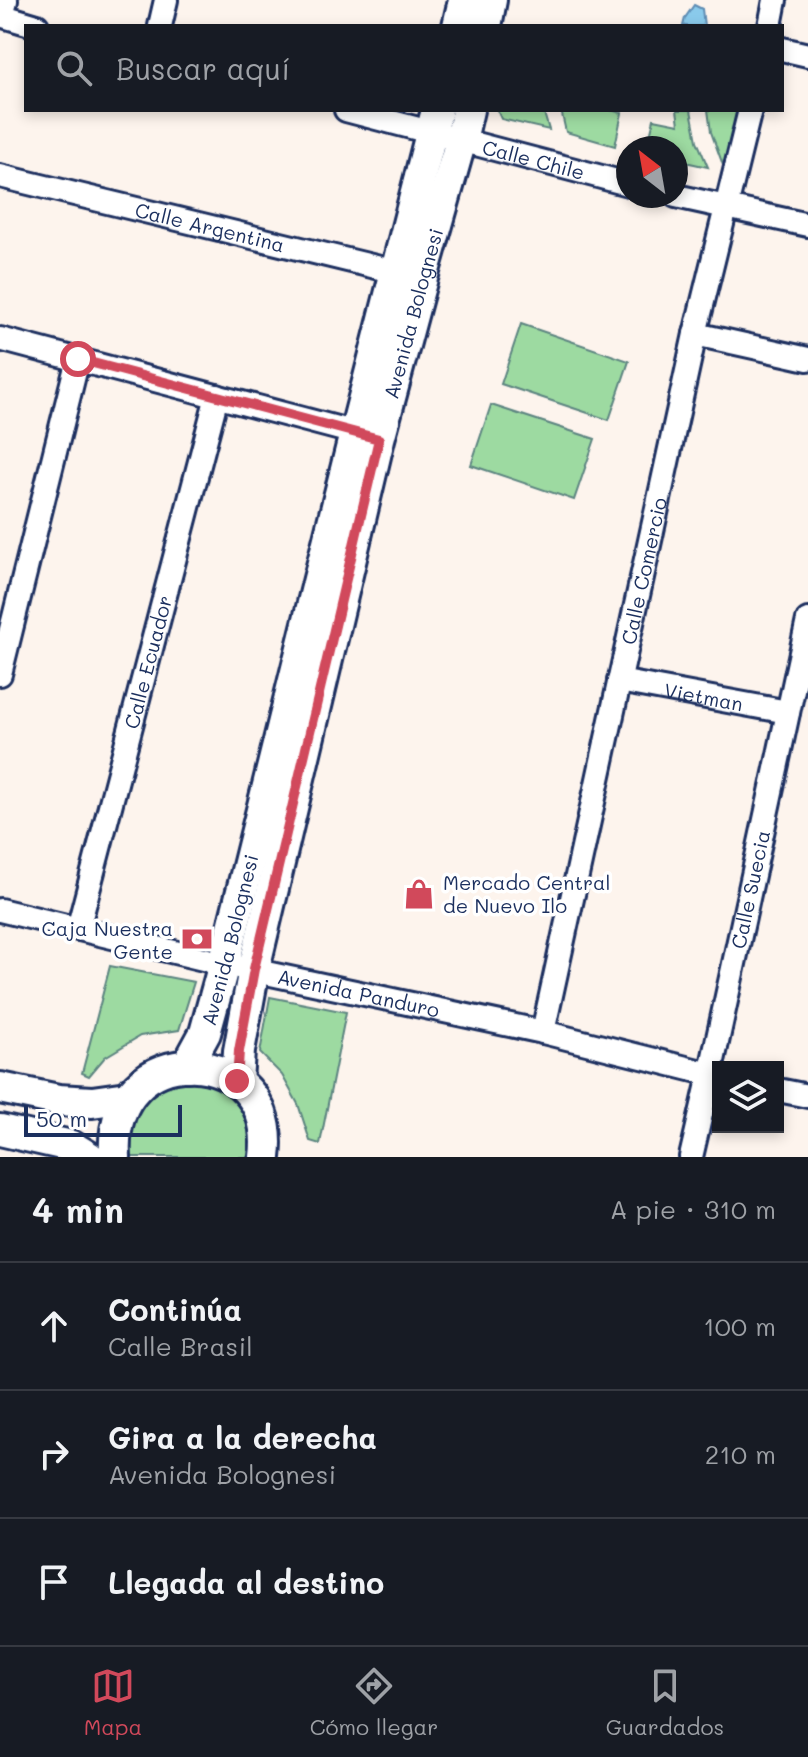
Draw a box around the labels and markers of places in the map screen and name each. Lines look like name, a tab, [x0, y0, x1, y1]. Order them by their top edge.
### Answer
place label: Mercado Central de Nuevo Ilo	[443, 869, 611, 918]
shop icon: Mercado Central de Nuevo Ilo	[402, 877, 436, 911]
place label: Caja Nuestra Gente	[42, 915, 173, 964]
bank icon: Caja Nuestra Gente	[180, 922, 214, 956]

